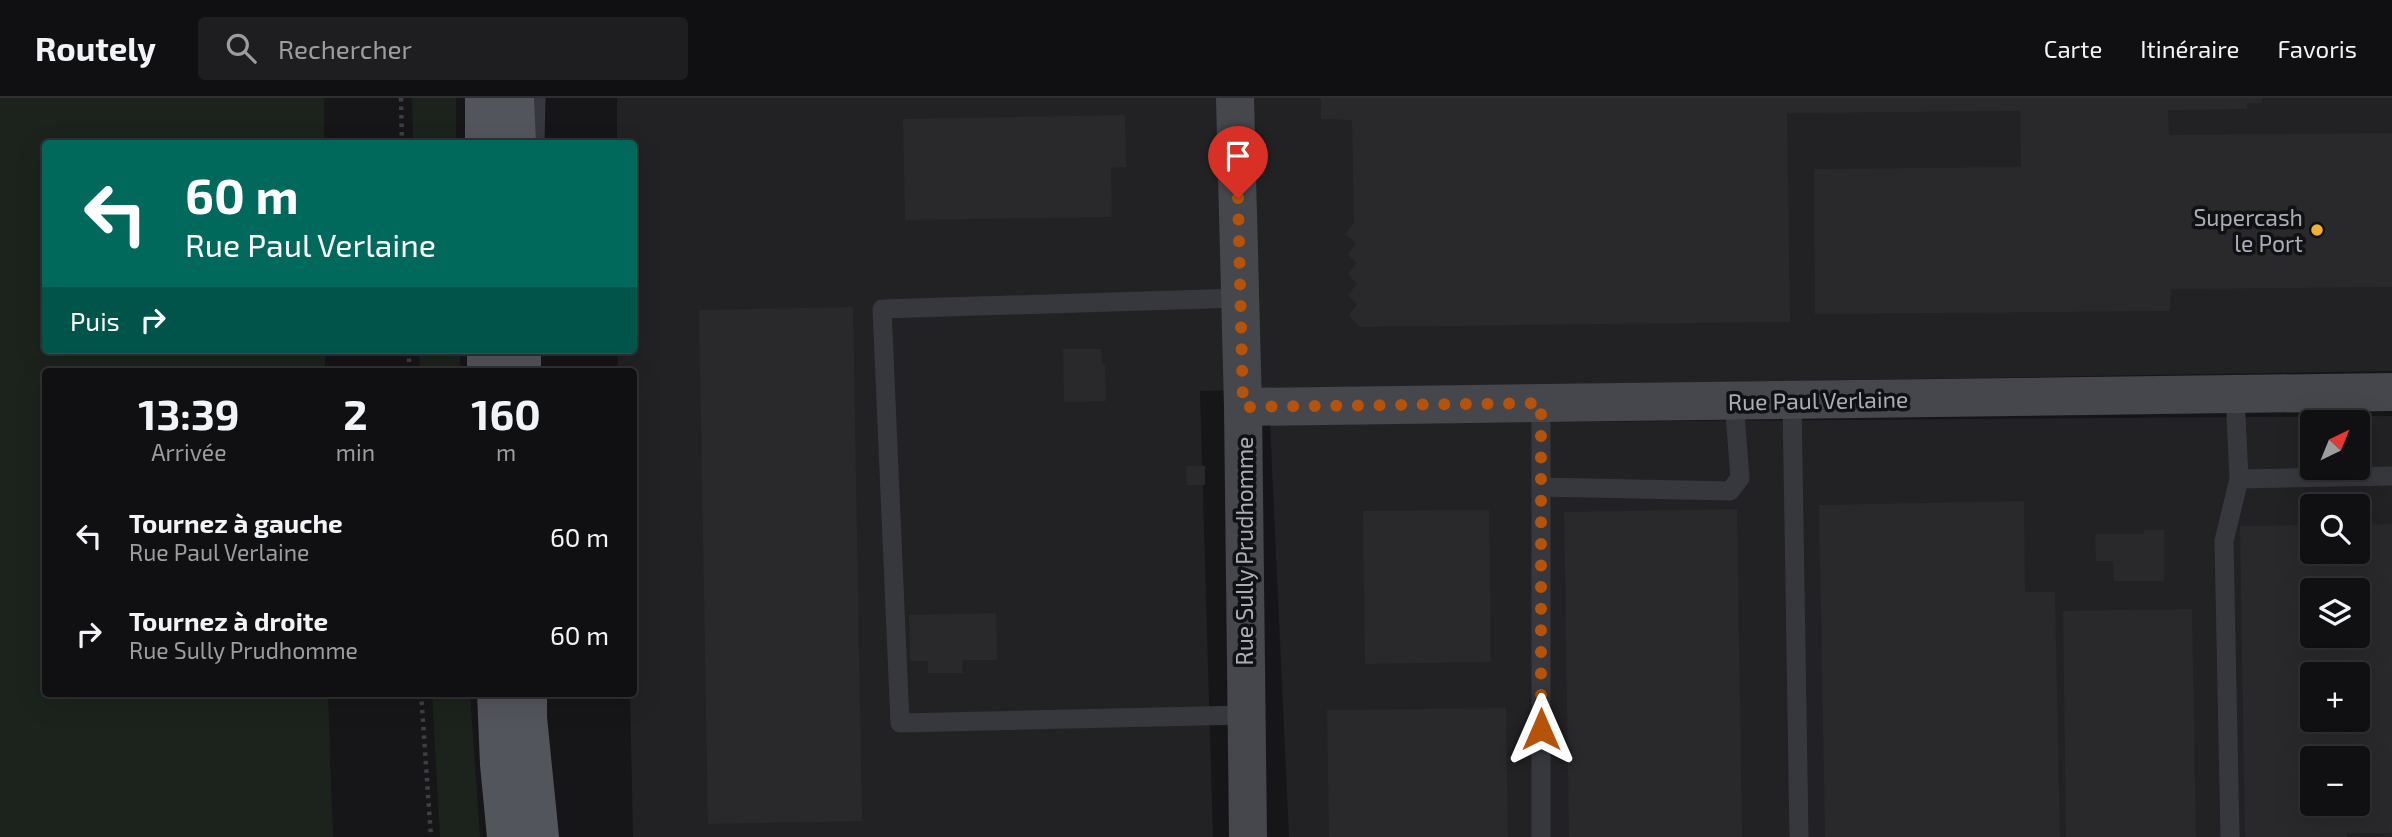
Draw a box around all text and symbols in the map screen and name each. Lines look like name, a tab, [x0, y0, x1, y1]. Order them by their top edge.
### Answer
search box	[198, 17, 688, 80]
text: Routely	[35, 28, 156, 68]
icon: search	[222, 29, 260, 67]
text: Rechercher	[278, 33, 412, 64]
text: Carte	[2044, 34, 2102, 63]
text: Itinéraire	[2140, 34, 2239, 63]
text: Favoris	[2277, 34, 2357, 63]
pin	[1208, 126, 1268, 198]
icon: arrive	[1219, 137, 1257, 175]
text: 60 m	[185, 165, 299, 224]
icon: left	[70, 168, 161, 259]
place label: Supercash le Port	[2193, 203, 2303, 257]
marker: Supercash le Port	[2309, 222, 2325, 238]
text: Rue Paul Verlaine	[185, 225, 436, 263]
icon: right	[134, 301, 172, 339]
text: Puis	[70, 305, 120, 336]
street label: Rue Paul Verlaine	[1728, 384, 1908, 416]
text: 13:39	[138, 388, 240, 438]
text: 2	[343, 388, 368, 438]
text: 160	[471, 388, 541, 438]
north arrow	[2300, 410, 2370, 480]
map controls	[2300, 410, 2370, 816]
street label: Rue Sully Prudhomme	[1230, 437, 1258, 665]
text: Arrivée	[151, 438, 227, 466]
text: min	[336, 438, 375, 466]
text: m	[496, 438, 516, 466]
button: search	[2300, 494, 2370, 564]
text: Tournez à gauche	[129, 507, 343, 538]
icon: left	[70, 517, 108, 555]
text: 60 m	[550, 521, 609, 552]
text: Rue Paul Verlaine	[129, 538, 309, 566]
button: layers	[2300, 578, 2370, 648]
text: Tournez à droite	[129, 605, 328, 636]
icon: right	[70, 615, 108, 653]
text: 60 m	[550, 619, 609, 650]
text: Rue Sully Prudhomme	[129, 636, 358, 664]
button: +	[2300, 662, 2370, 732]
position arrow	[1504, 692, 1578, 766]
button: −	[2300, 746, 2370, 816]

